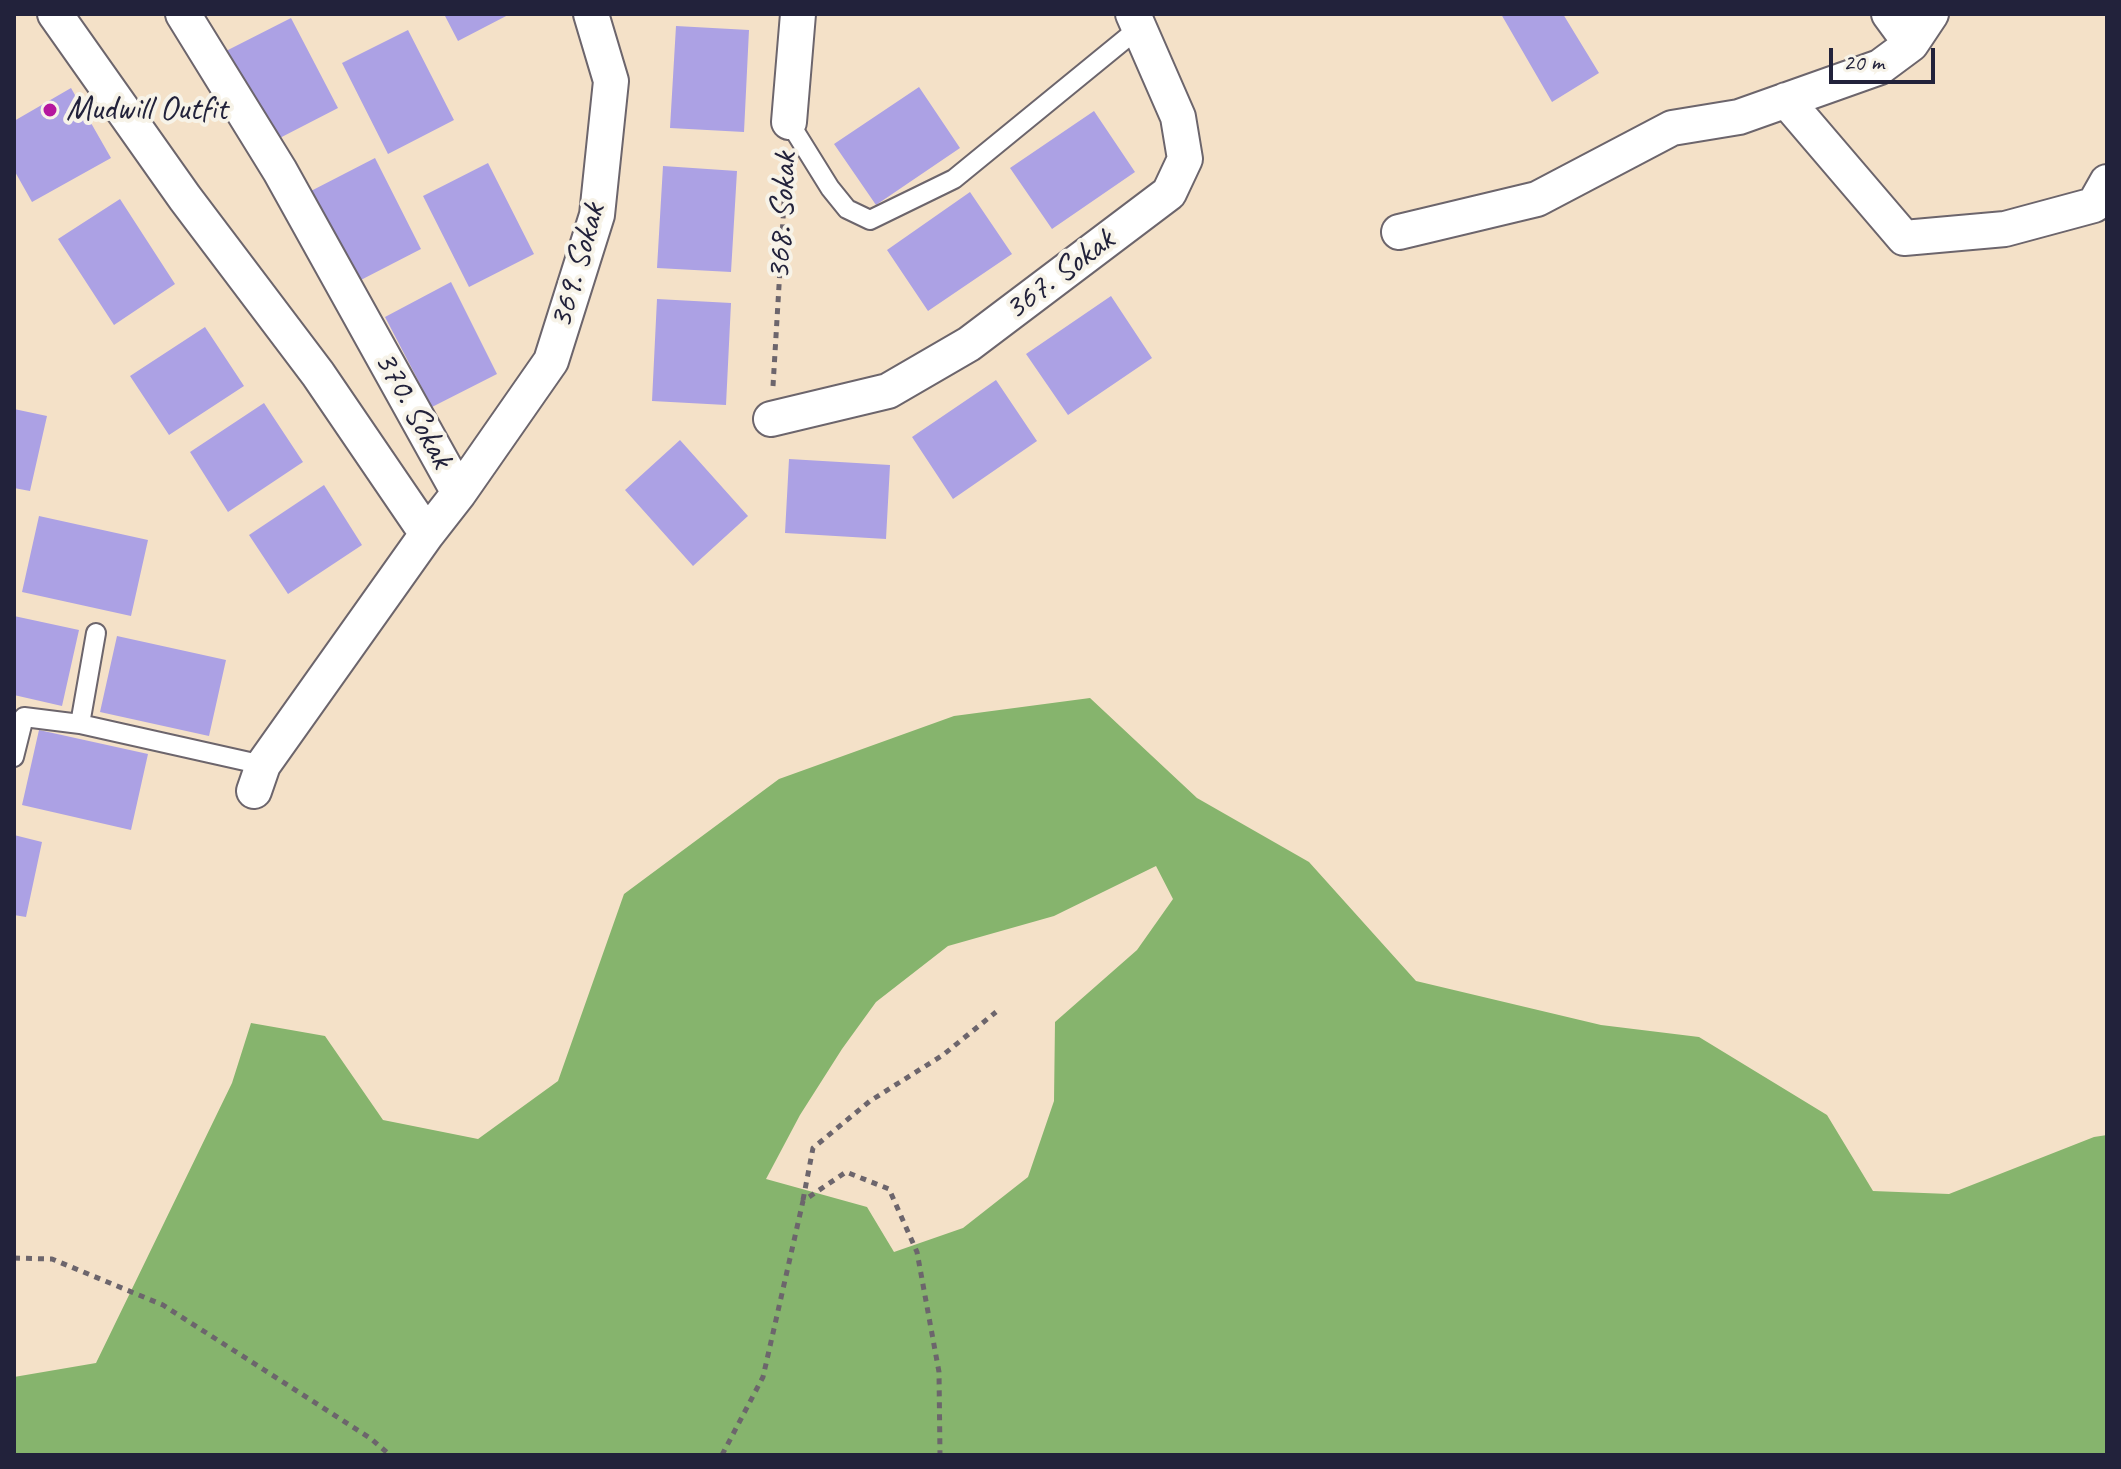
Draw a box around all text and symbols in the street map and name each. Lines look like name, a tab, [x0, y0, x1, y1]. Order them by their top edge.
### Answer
scale bar	[1833, 32, 1939, 82]
text: 20 m	[1843, 47, 1884, 77]
place label: Mudwill Outfit	[66, 90, 227, 130]
marker: Mudwill Outfit	[41, 101, 59, 119]
street label: 368. Sokak	[759, 151, 807, 281]
street label: 369. Sokak	[541, 199, 615, 333]
street label: 367. Sokak	[997, 220, 1123, 330]
street label: 370. Sokak	[364, 344, 462, 476]

